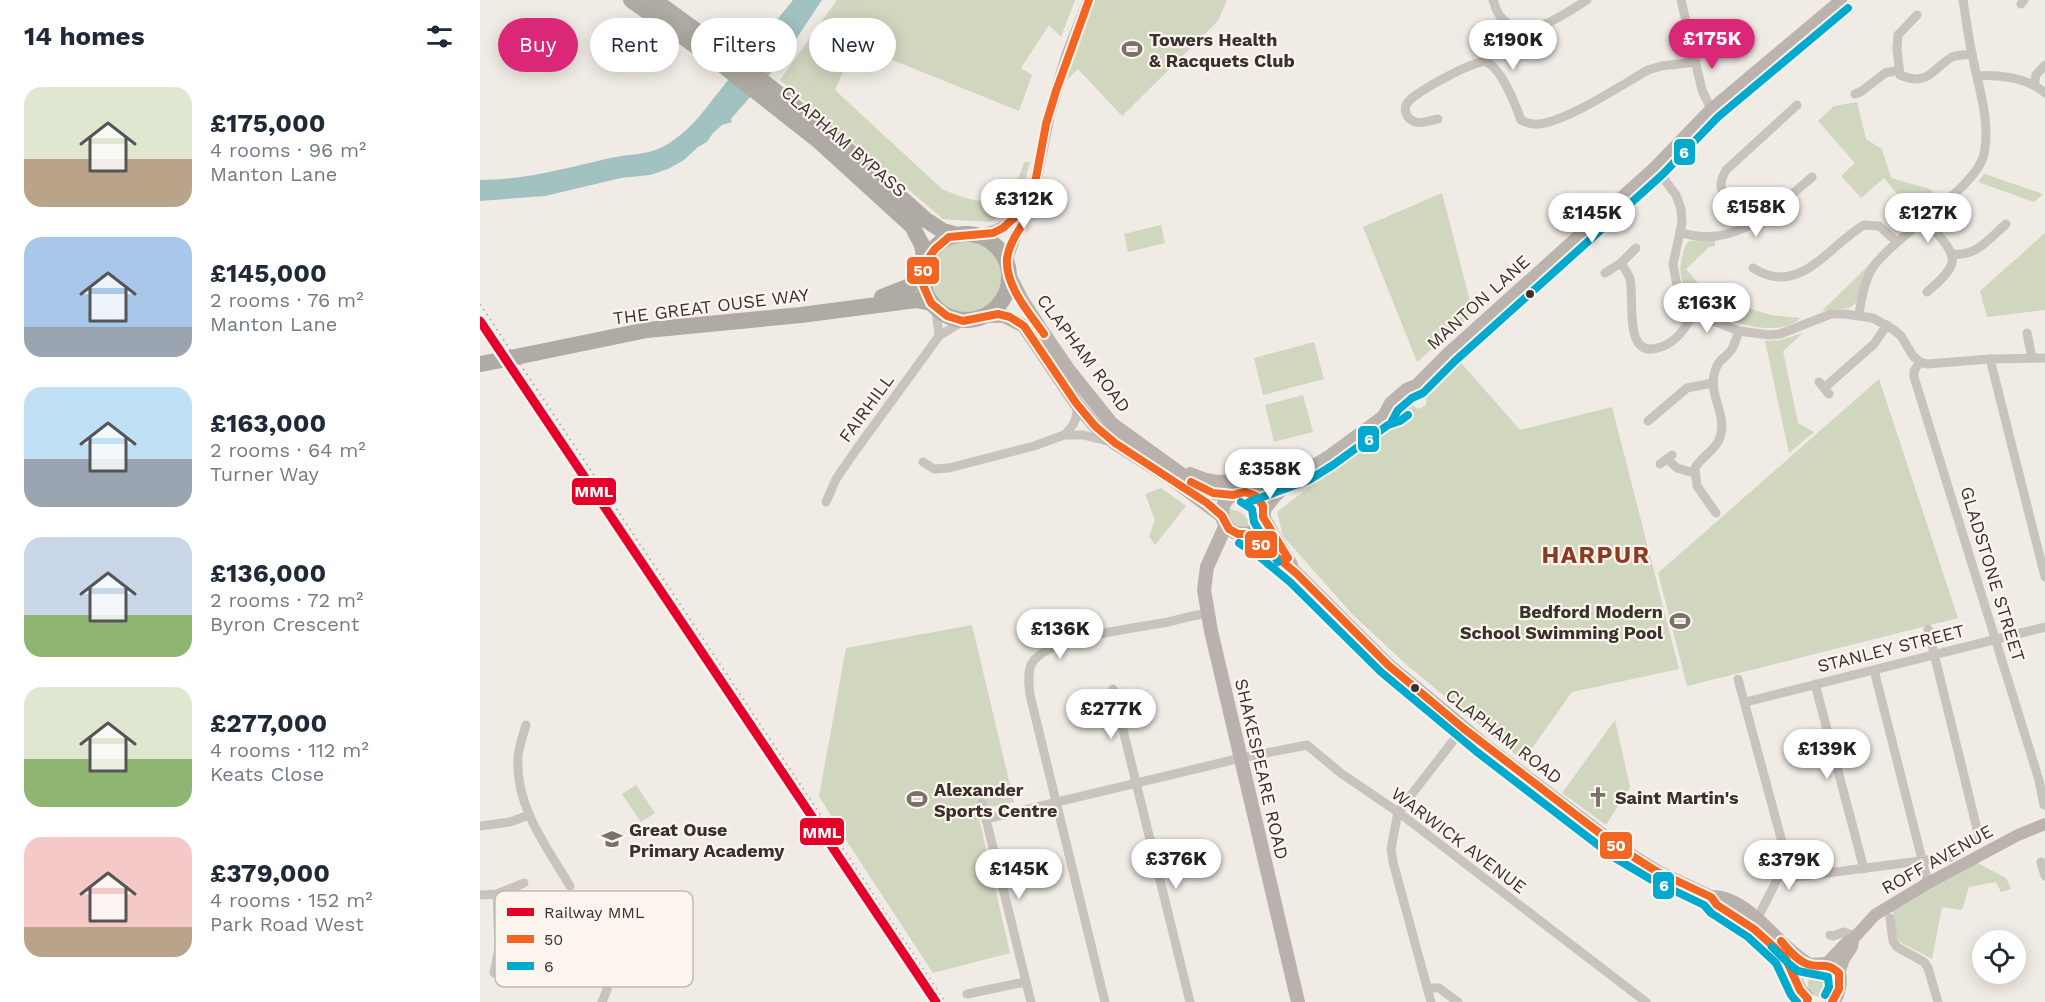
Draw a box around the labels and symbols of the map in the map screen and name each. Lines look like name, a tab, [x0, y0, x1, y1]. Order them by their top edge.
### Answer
pin: £175K	[1670, 19, 1754, 70]
pin: £190K	[1471, 20, 1555, 71]
place label: Towers Health & Racquets Club	[1149, 29, 1295, 71]
sports icon: Towers Health & Racquets Club	[1120, 37, 1144, 61]
street label: CLAPHAM BYPASS	[777, 81, 911, 201]
line badge: 6	[1673, 138, 1696, 166]
text: 6	[1679, 143, 1689, 162]
pin: £312K	[982, 179, 1066, 230]
pin: £158K	[1714, 187, 1798, 238]
pin: £145K	[1550, 193, 1634, 244]
pin: £127K	[1886, 193, 1970, 244]
street label: MANTON LANE	[1422, 250, 1534, 354]
line badge: 50	[906, 256, 940, 285]
text: 50	[913, 261, 933, 280]
street label: THE GREAT OUSE WAY	[612, 283, 811, 328]
pin: £163K	[1665, 283, 1749, 334]
unlabelled marker	[1524, 288, 1536, 300]
street label: CLAPHAM ROAD	[1033, 290, 1135, 416]
street label: FAIRHILL	[834, 370, 898, 446]
line badge: 6	[1357, 425, 1380, 453]
text: 6	[1364, 430, 1374, 449]
pin: £358K	[1228, 449, 1312, 500]
line badge: MML	[571, 477, 617, 506]
text: MML	[575, 482, 614, 501]
street label: GLADSTONE STREET	[1956, 484, 2030, 664]
line badge: 50	[1244, 530, 1278, 559]
text: 50	[1251, 535, 1271, 554]
district label: HARPUR	[1541, 541, 1651, 569]
place label: Bedford Modern School Swimming Pool	[1460, 601, 1663, 643]
pin: £136K	[1018, 609, 1102, 660]
sports icon: Bedford Modern School Swimming Pool	[1668, 609, 1692, 633]
street label: STANLEY STREET	[1815, 620, 1967, 676]
street label: SHAKESPEARE ROAD	[1231, 676, 1293, 862]
unlabelled marker	[1409, 682, 1421, 694]
street label: CLAPHAM ROAD	[1441, 684, 1567, 788]
pin: £277K	[1069, 689, 1153, 740]
pin: £139K	[1785, 729, 1869, 780]
place label: Alexander Sports Centre	[934, 779, 1057, 821]
street label: WARWICK AVENUE	[1387, 782, 1531, 898]
church icon: Saint Martin's	[1586, 785, 1610, 809]
sports icon: Alexander Sports Centre	[905, 787, 929, 811]
place label: Saint Martin's	[1615, 787, 1739, 808]
line badge: MML	[799, 817, 845, 846]
place label: Great Ouse Primary Academy	[629, 819, 785, 861]
street label: ROFF AVENUE	[1878, 820, 1996, 898]
text: MML	[803, 823, 842, 842]
school or university icon: Great Ouse Primary Academy	[600, 827, 624, 851]
line badge: 50	[1599, 831, 1633, 860]
text: 50	[1606, 836, 1626, 855]
pin: £376K	[1134, 839, 1218, 890]
pin: £379K	[1747, 840, 1831, 891]
pin: £145K	[977, 849, 1061, 900]
line badge: 6	[1652, 871, 1675, 900]
text: 6	[1659, 876, 1669, 895]
legend	[495, 891, 693, 987]
text: Railway MML	[544, 903, 645, 922]
text: 50	[544, 930, 563, 949]
text: 6	[544, 957, 554, 976]

